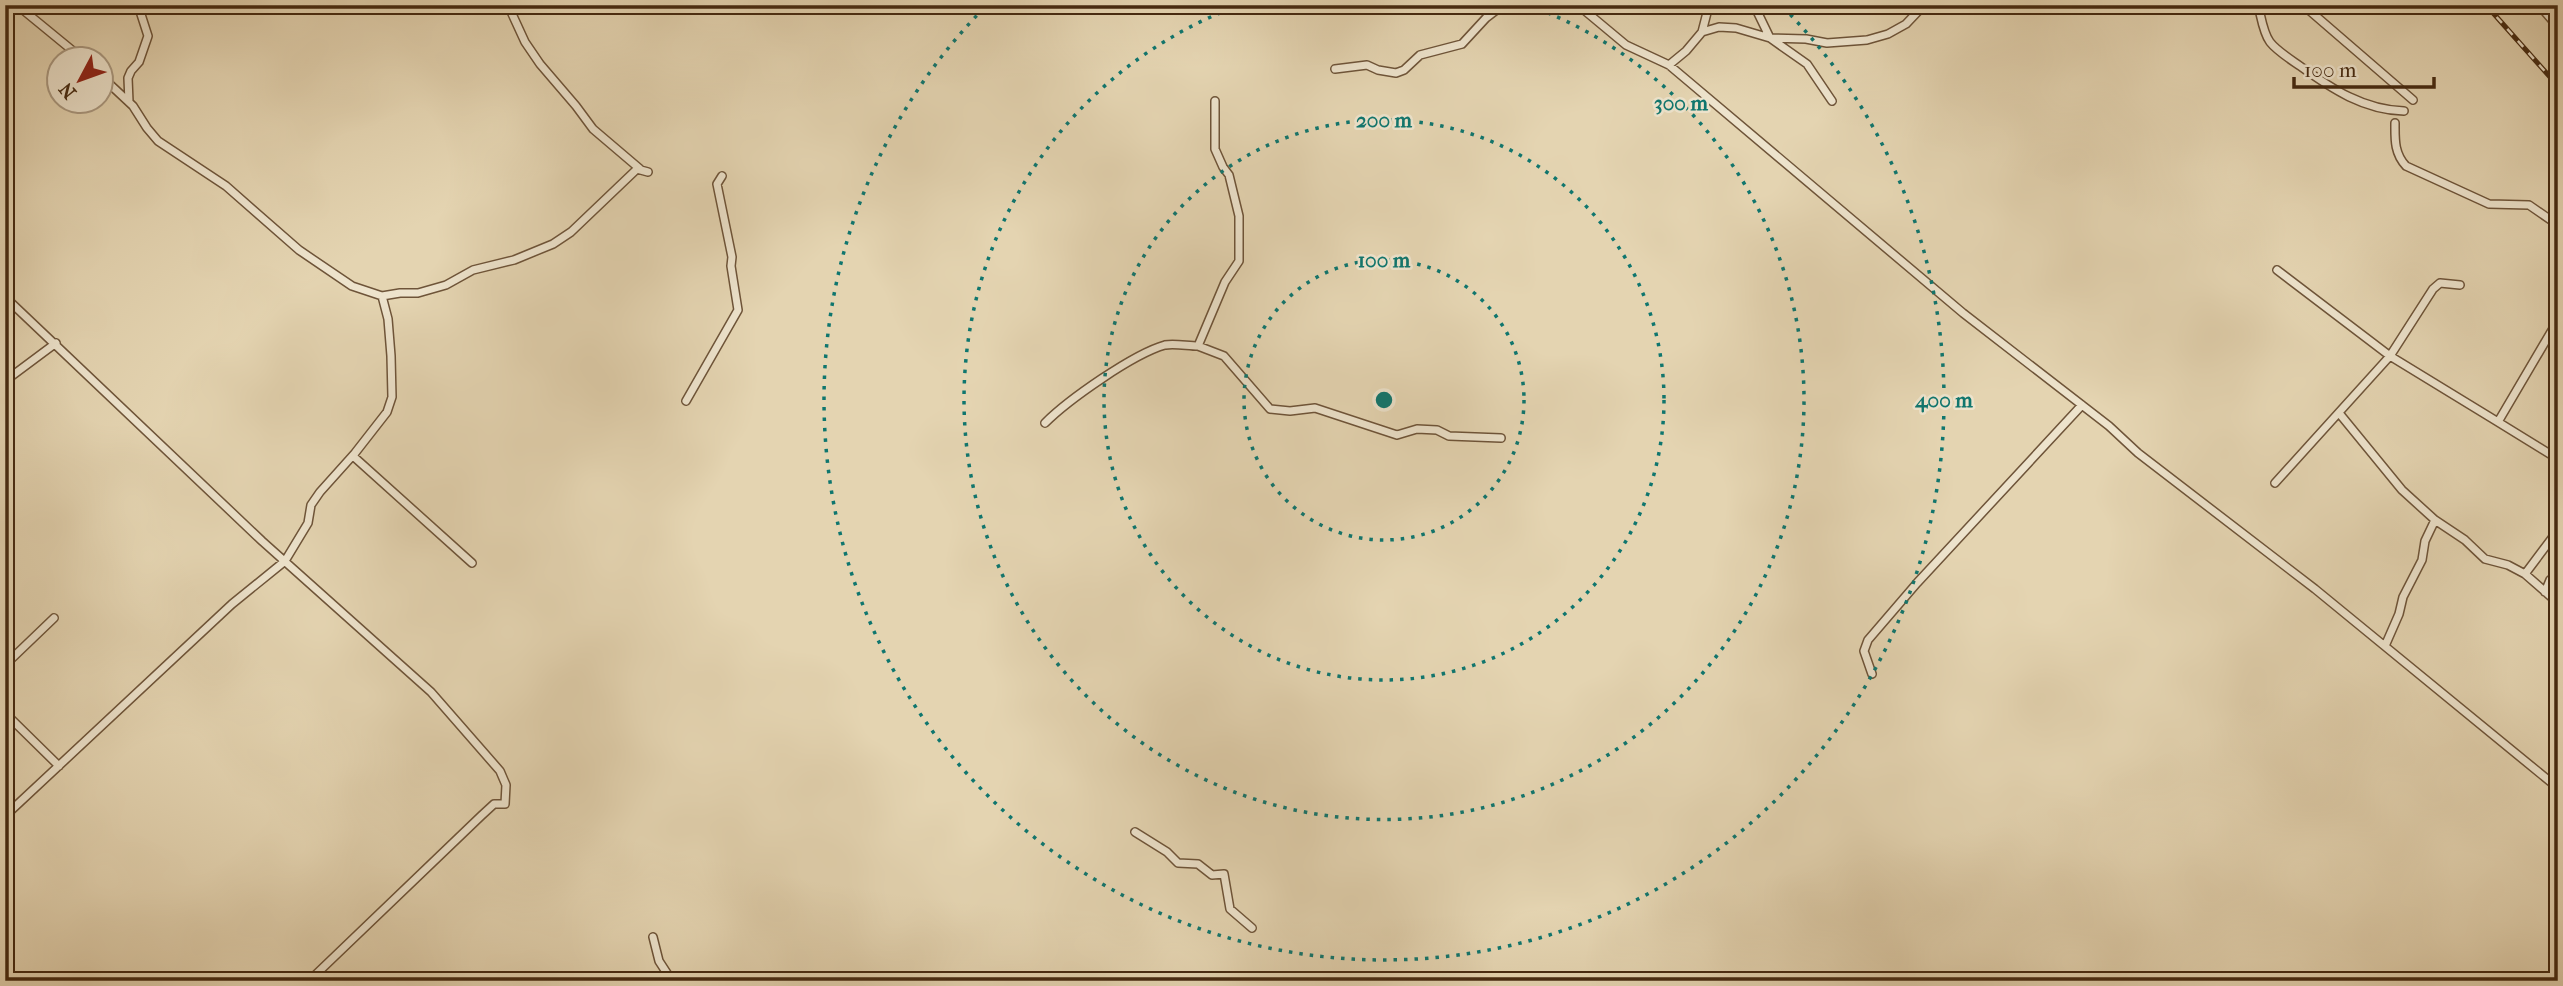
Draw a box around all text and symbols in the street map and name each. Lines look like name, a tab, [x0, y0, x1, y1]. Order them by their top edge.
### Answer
north arrow	[46, 46, 116, 116]
scale bar	[2294, 46, 2434, 90]
text: 100 m	[2304, 58, 2357, 82]
text: N	[55, 77, 81, 103]
text: 300 m	[1654, 91, 1708, 115]
text: 200 m	[1356, 108, 1413, 132]
text: 100 m	[1358, 248, 1411, 272]
centre of rings	[1372, 388, 1396, 412]
text: 400 m	[1914, 388, 1973, 413]

